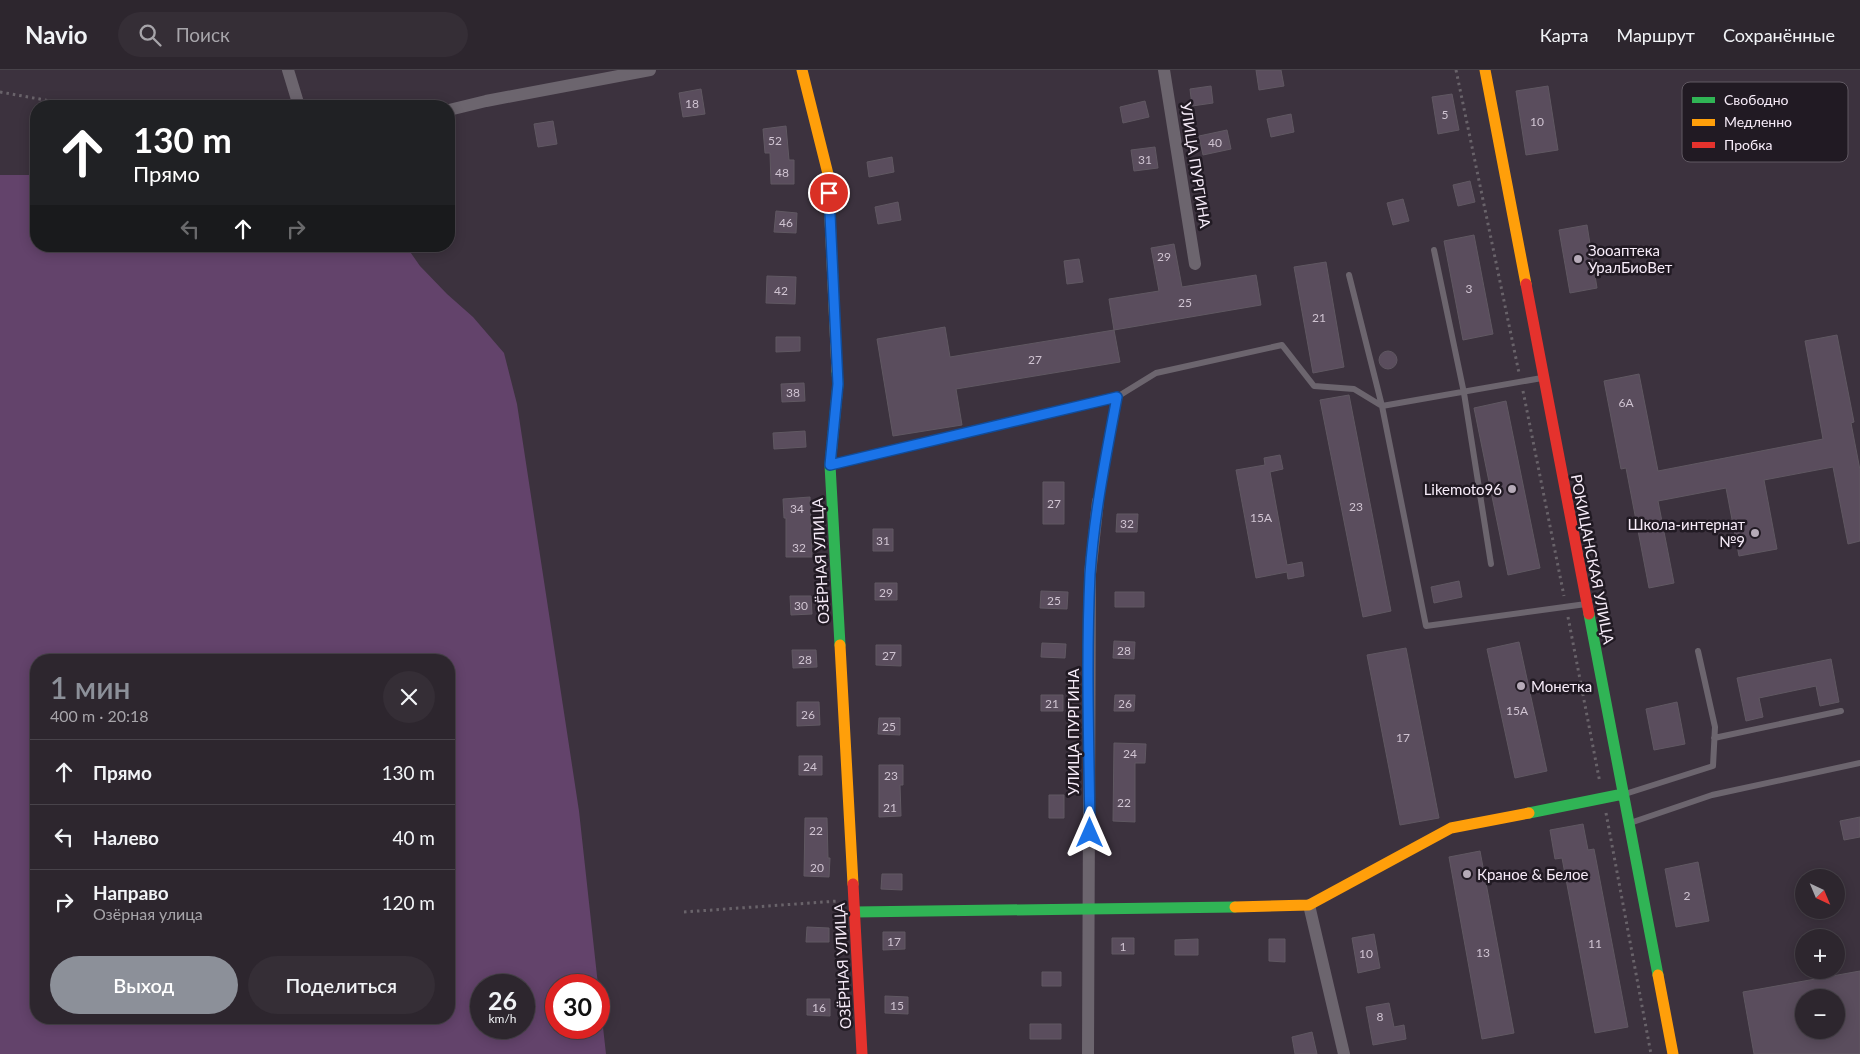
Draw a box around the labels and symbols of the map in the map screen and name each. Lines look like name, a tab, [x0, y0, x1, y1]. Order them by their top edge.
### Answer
legend	[1682, 82, 1848, 162]
text: Свободно	[1724, 91, 1789, 108]
house number: 18	[685, 96, 699, 111]
street label: УЛИЦА ПУРГИНА	[1177, 101, 1215, 230]
house number: 5	[1442, 107, 1449, 122]
text: Медленно	[1724, 113, 1792, 130]
house number: 10	[1530, 114, 1544, 129]
house number: 52	[768, 133, 782, 148]
house number: 40	[1208, 135, 1222, 150]
text: Пробка	[1724, 136, 1772, 153]
house number: 31	[1138, 152, 1152, 167]
house number: 48	[775, 165, 789, 180]
pin	[808, 172, 850, 214]
house number: 46	[779, 215, 793, 230]
place label: Зооаптека УралБиоВет	[1588, 241, 1673, 276]
house number: 29	[1157, 249, 1171, 264]
marker: Зооаптека УралБиоВет	[1572, 253, 1584, 265]
house number: 3	[1466, 281, 1473, 296]
house number: 42	[774, 283, 788, 298]
house number: 25	[1178, 295, 1192, 310]
house number: 21	[1312, 310, 1326, 325]
house number: 27	[1028, 352, 1042, 367]
house number: 38	[786, 385, 800, 400]
house number: 6А	[1618, 395, 1634, 410]
street label: РОКИЦАНСКАЯ УЛИЦА	[1568, 473, 1618, 646]
place label: Likemoto96	[1424, 480, 1502, 498]
marker: Likemoto96	[1506, 483, 1518, 495]
house number: 27	[1047, 496, 1061, 511]
street label: ОЗЁРНАЯ УЛИЦА	[808, 497, 832, 624]
house number: 23	[1349, 499, 1363, 514]
house number: 34	[790, 501, 804, 516]
house number: 15А	[1250, 510, 1273, 525]
place label: Школа-интернат №9	[1627, 515, 1745, 550]
house number: 32	[1120, 516, 1134, 531]
marker: Школа-интернат №9	[1749, 527, 1761, 539]
house number: 31	[876, 533, 890, 548]
house number: 32	[792, 540, 806, 555]
house number: 29	[879, 585, 893, 600]
house number: 25	[1047, 593, 1061, 608]
house number: 30	[794, 598, 808, 613]
house number: 28	[1117, 643, 1131, 658]
house number: 27	[882, 648, 896, 663]
house number: 28	[798, 652, 812, 667]
street label: УЛИЦА ПУРГИНА	[1064, 668, 1082, 796]
place label: Монетка	[1531, 677, 1592, 695]
marker: Монетка	[1515, 680, 1527, 692]
house number: 21	[1045, 696, 1059, 711]
house number: 26	[1118, 696, 1132, 711]
house number: 15А	[1506, 703, 1529, 718]
house number: 26	[801, 707, 815, 722]
house number: 25	[882, 719, 896, 734]
house number: 17	[1396, 730, 1410, 745]
house number: 24	[1123, 746, 1137, 761]
house number: 24	[803, 759, 817, 774]
house number: 23	[884, 768, 898, 783]
house number: 22	[1117, 795, 1131, 810]
house number: 21	[883, 800, 897, 815]
position arrow	[1063, 806, 1115, 858]
house number: 22	[809, 823, 823, 838]
house number: 20	[810, 860, 824, 875]
place label: Краное & Белое	[1477, 865, 1588, 883]
marker: Краное & Белое	[1461, 868, 1473, 880]
north arrow	[1795, 869, 1845, 919]
house number: 2	[1684, 888, 1691, 903]
street label: ОЗЁРНАЯ УЛИЦА	[830, 902, 854, 1029]
house number: 17	[887, 934, 901, 949]
house number: 11	[1588, 936, 1602, 951]
house number: 1	[1120, 939, 1127, 954]
house number: 13	[1476, 945, 1490, 960]
house number: 10	[1359, 946, 1373, 961]
speed limit sign: 30	[545, 974, 610, 1039]
house number: 15	[890, 998, 904, 1013]
house number: 16	[812, 1000, 826, 1015]
house number: 8	[1377, 1009, 1384, 1024]

